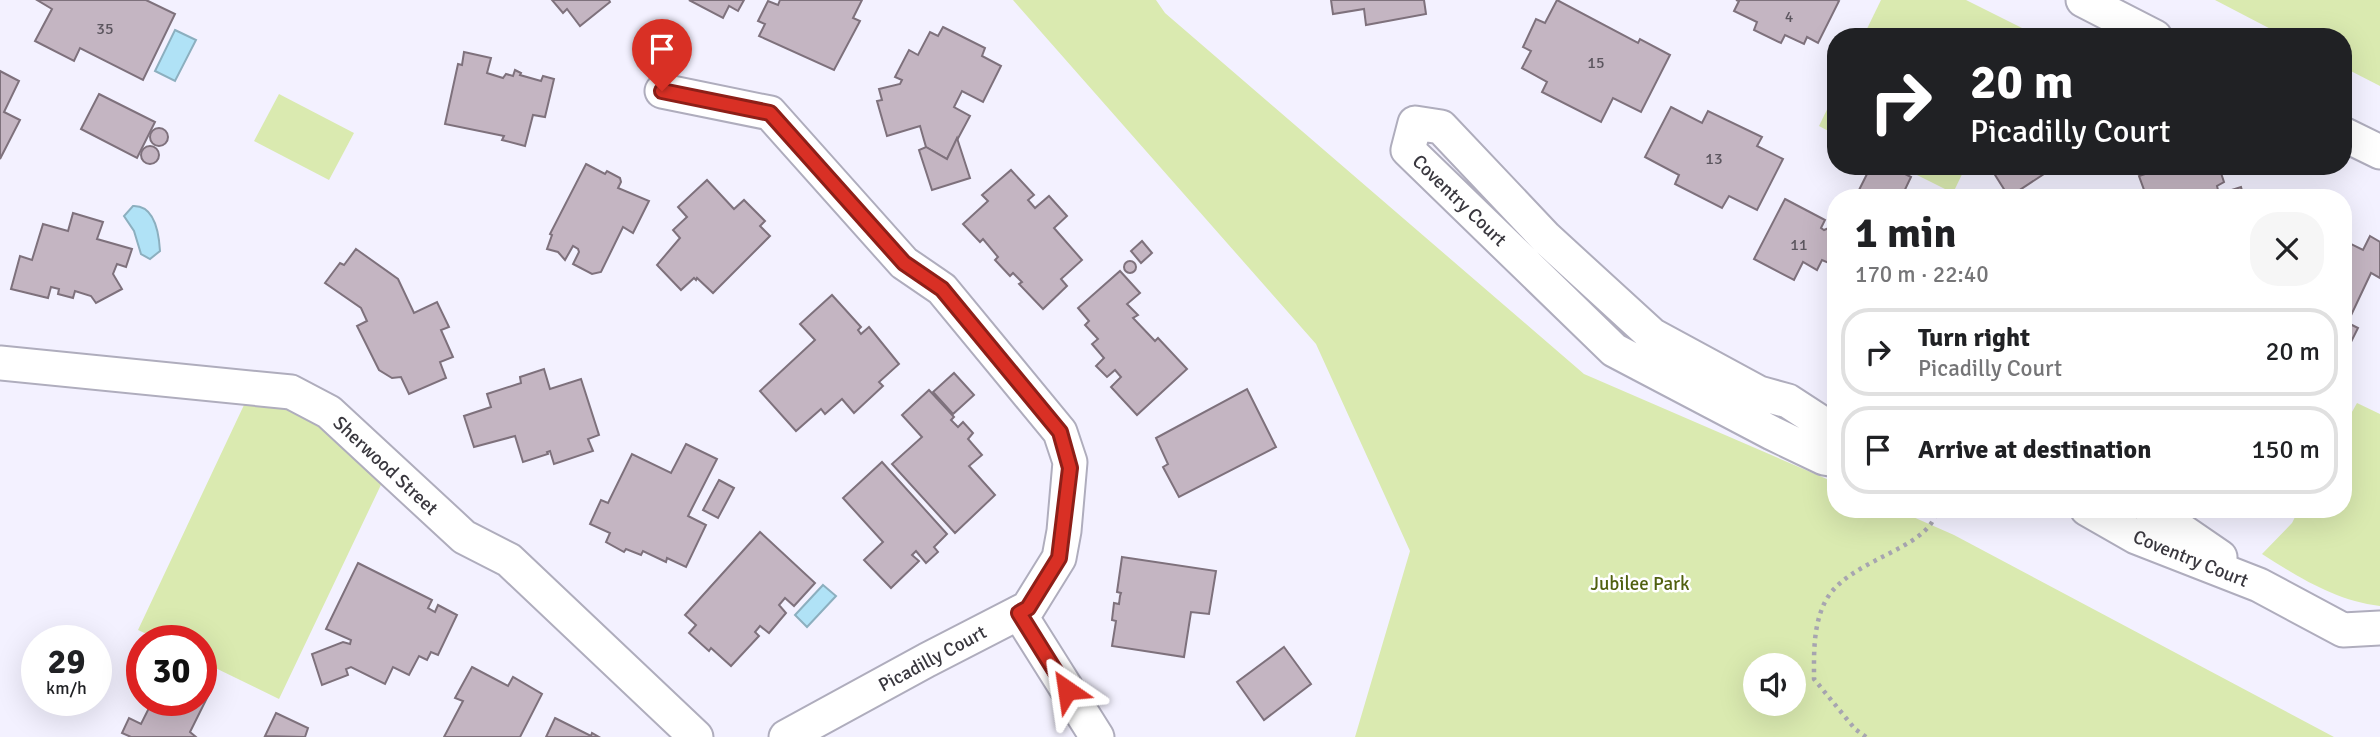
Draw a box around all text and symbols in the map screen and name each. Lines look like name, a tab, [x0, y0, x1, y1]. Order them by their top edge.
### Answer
house number: 4	[1785, 7, 1794, 27]
house number: 35	[96, 19, 114, 39]
pin	[632, 19, 692, 91]
icon: arrive	[643, 30, 681, 68]
text: 20 m	[1970, 52, 2073, 112]
house number: 15	[1587, 53, 1605, 73]
icon: right	[1855, 56, 1946, 147]
text: Picadilly Court	[1970, 112, 2170, 151]
house number: 13	[1705, 149, 1723, 169]
street label: Coventry Court	[1407, 150, 1512, 252]
text: 1 min	[1855, 208, 1956, 259]
button: close	[2250, 212, 2324, 286]
house number: 11	[1790, 235, 1808, 255]
text: 170 m · 22:40	[1855, 260, 1989, 289]
text: Turn right	[1918, 322, 2030, 354]
icon: right	[1859, 333, 1897, 371]
text: 20 m	[2265, 336, 2320, 368]
text: Picadilly Court	[1918, 354, 2062, 383]
street label: Sherwood Street	[328, 411, 443, 521]
icon: arrive	[1859, 431, 1897, 469]
text: Arrive at destination	[1918, 434, 2151, 466]
text: 150 m	[2251, 434, 2320, 466]
street label: Coventry Court	[2130, 525, 2252, 593]
park label: Jubilee Park	[1590, 572, 1690, 596]
street label: Picadilly Court	[874, 620, 991, 697]
speed limit sign: 30	[126, 625, 217, 716]
text: 29	[48, 640, 85, 683]
position arrow	[1030, 653, 1104, 727]
map controls	[1743, 653, 1806, 716]
button: sound	[1743, 653, 1806, 716]
text: km/h	[46, 677, 87, 699]

